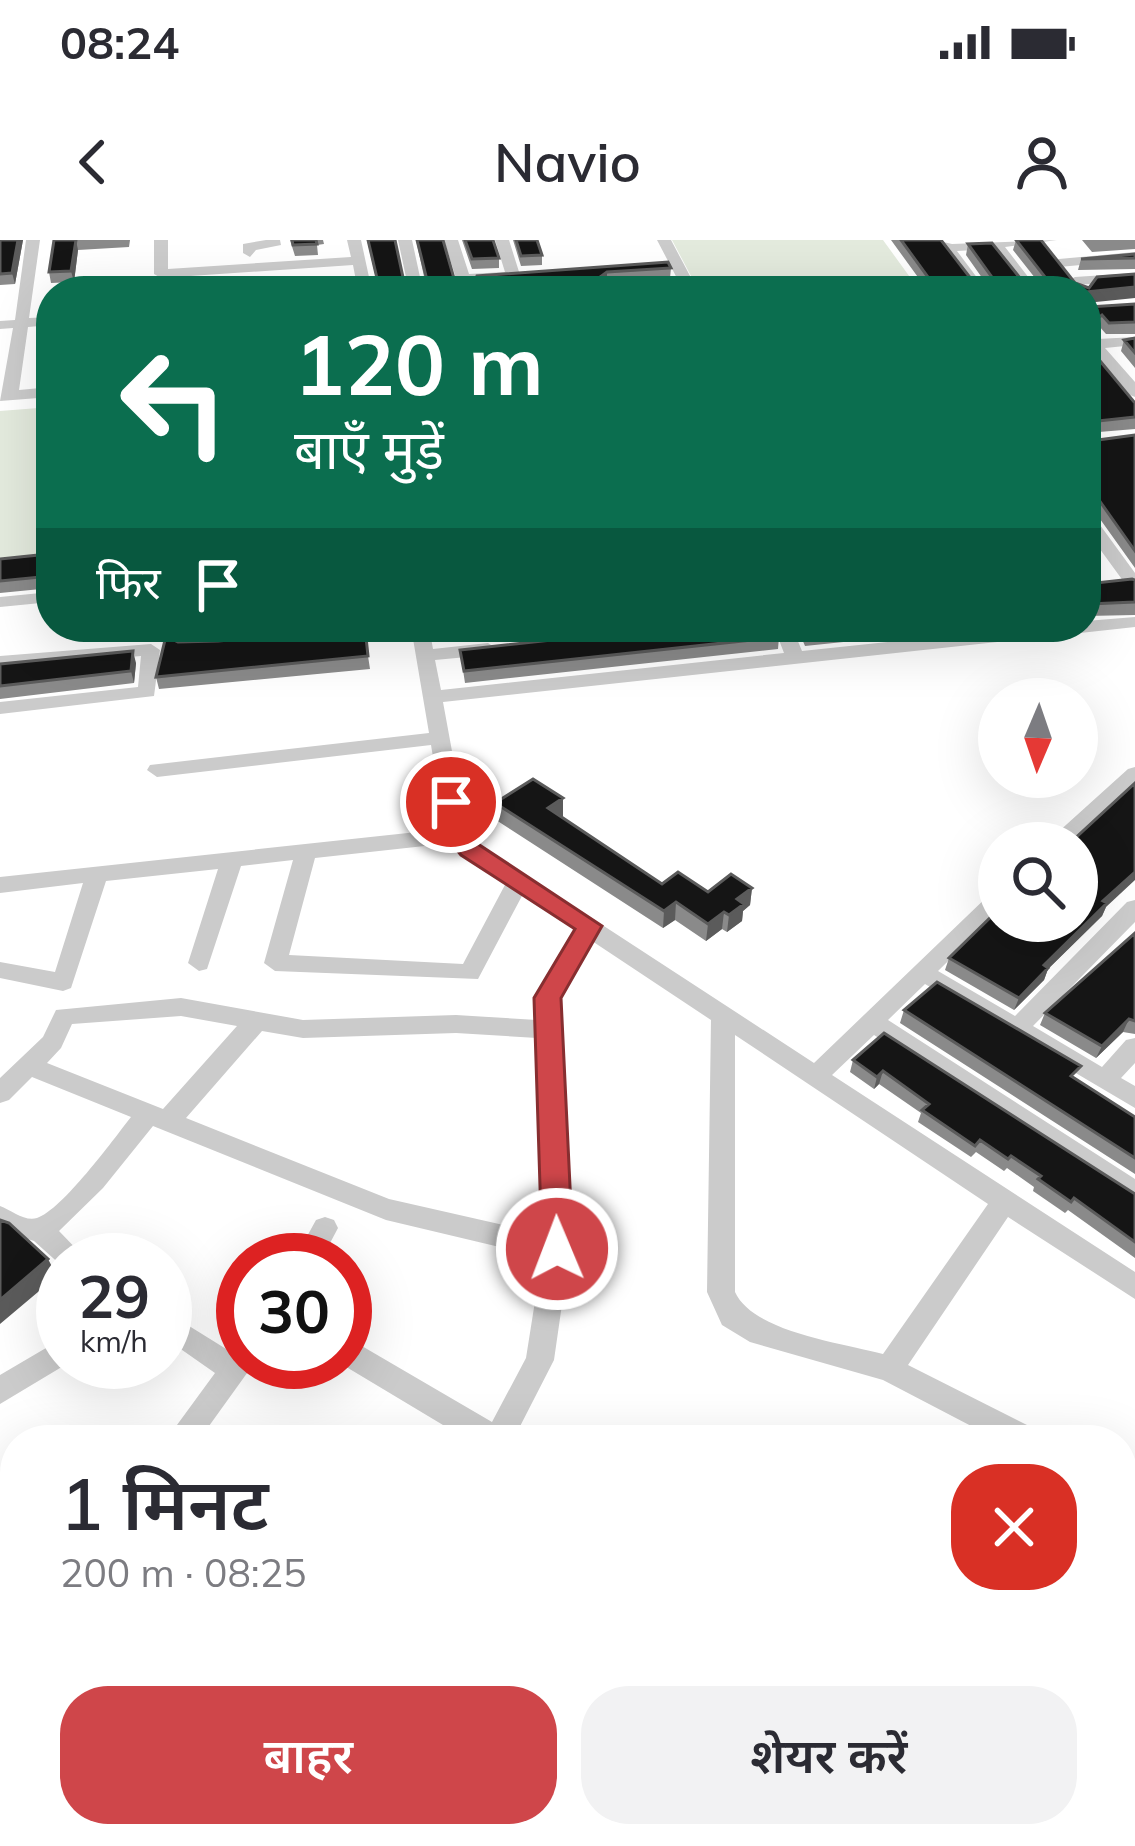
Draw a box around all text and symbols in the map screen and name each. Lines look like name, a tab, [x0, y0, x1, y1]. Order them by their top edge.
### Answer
text: 08:24	[60, 14, 179, 70]
text: Navio	[494, 128, 641, 196]
icon: back	[60, 129, 126, 195]
icon: person	[1009, 129, 1075, 195]
text: 120 m	[294, 311, 544, 416]
icon: left	[96, 324, 252, 480]
text: बाएँ मुड़ें	[294, 415, 444, 483]
icon: arrive	[185, 552, 251, 618]
text: फिर	[96, 554, 161, 610]
north arrow	[978, 678, 1098, 798]
map controls	[978, 678, 1098, 942]
pin	[400, 751, 502, 853]
icon: arrive	[418, 769, 484, 835]
button: search	[978, 822, 1098, 942]
position arrow	[494, 1186, 620, 1312]
speed limit sign: 30	[216, 1233, 372, 1389]
text: 29	[78, 1258, 150, 1333]
text: km/h	[80, 1322, 148, 1360]
text: 1 मिनट	[60, 1458, 269, 1548]
button: close	[951, 1464, 1077, 1590]
text: 200 m · 08:25	[60, 1548, 306, 1597]
button: बाहर	[60, 1686, 557, 1824]
button: शेयर करें	[581, 1686, 1077, 1824]

